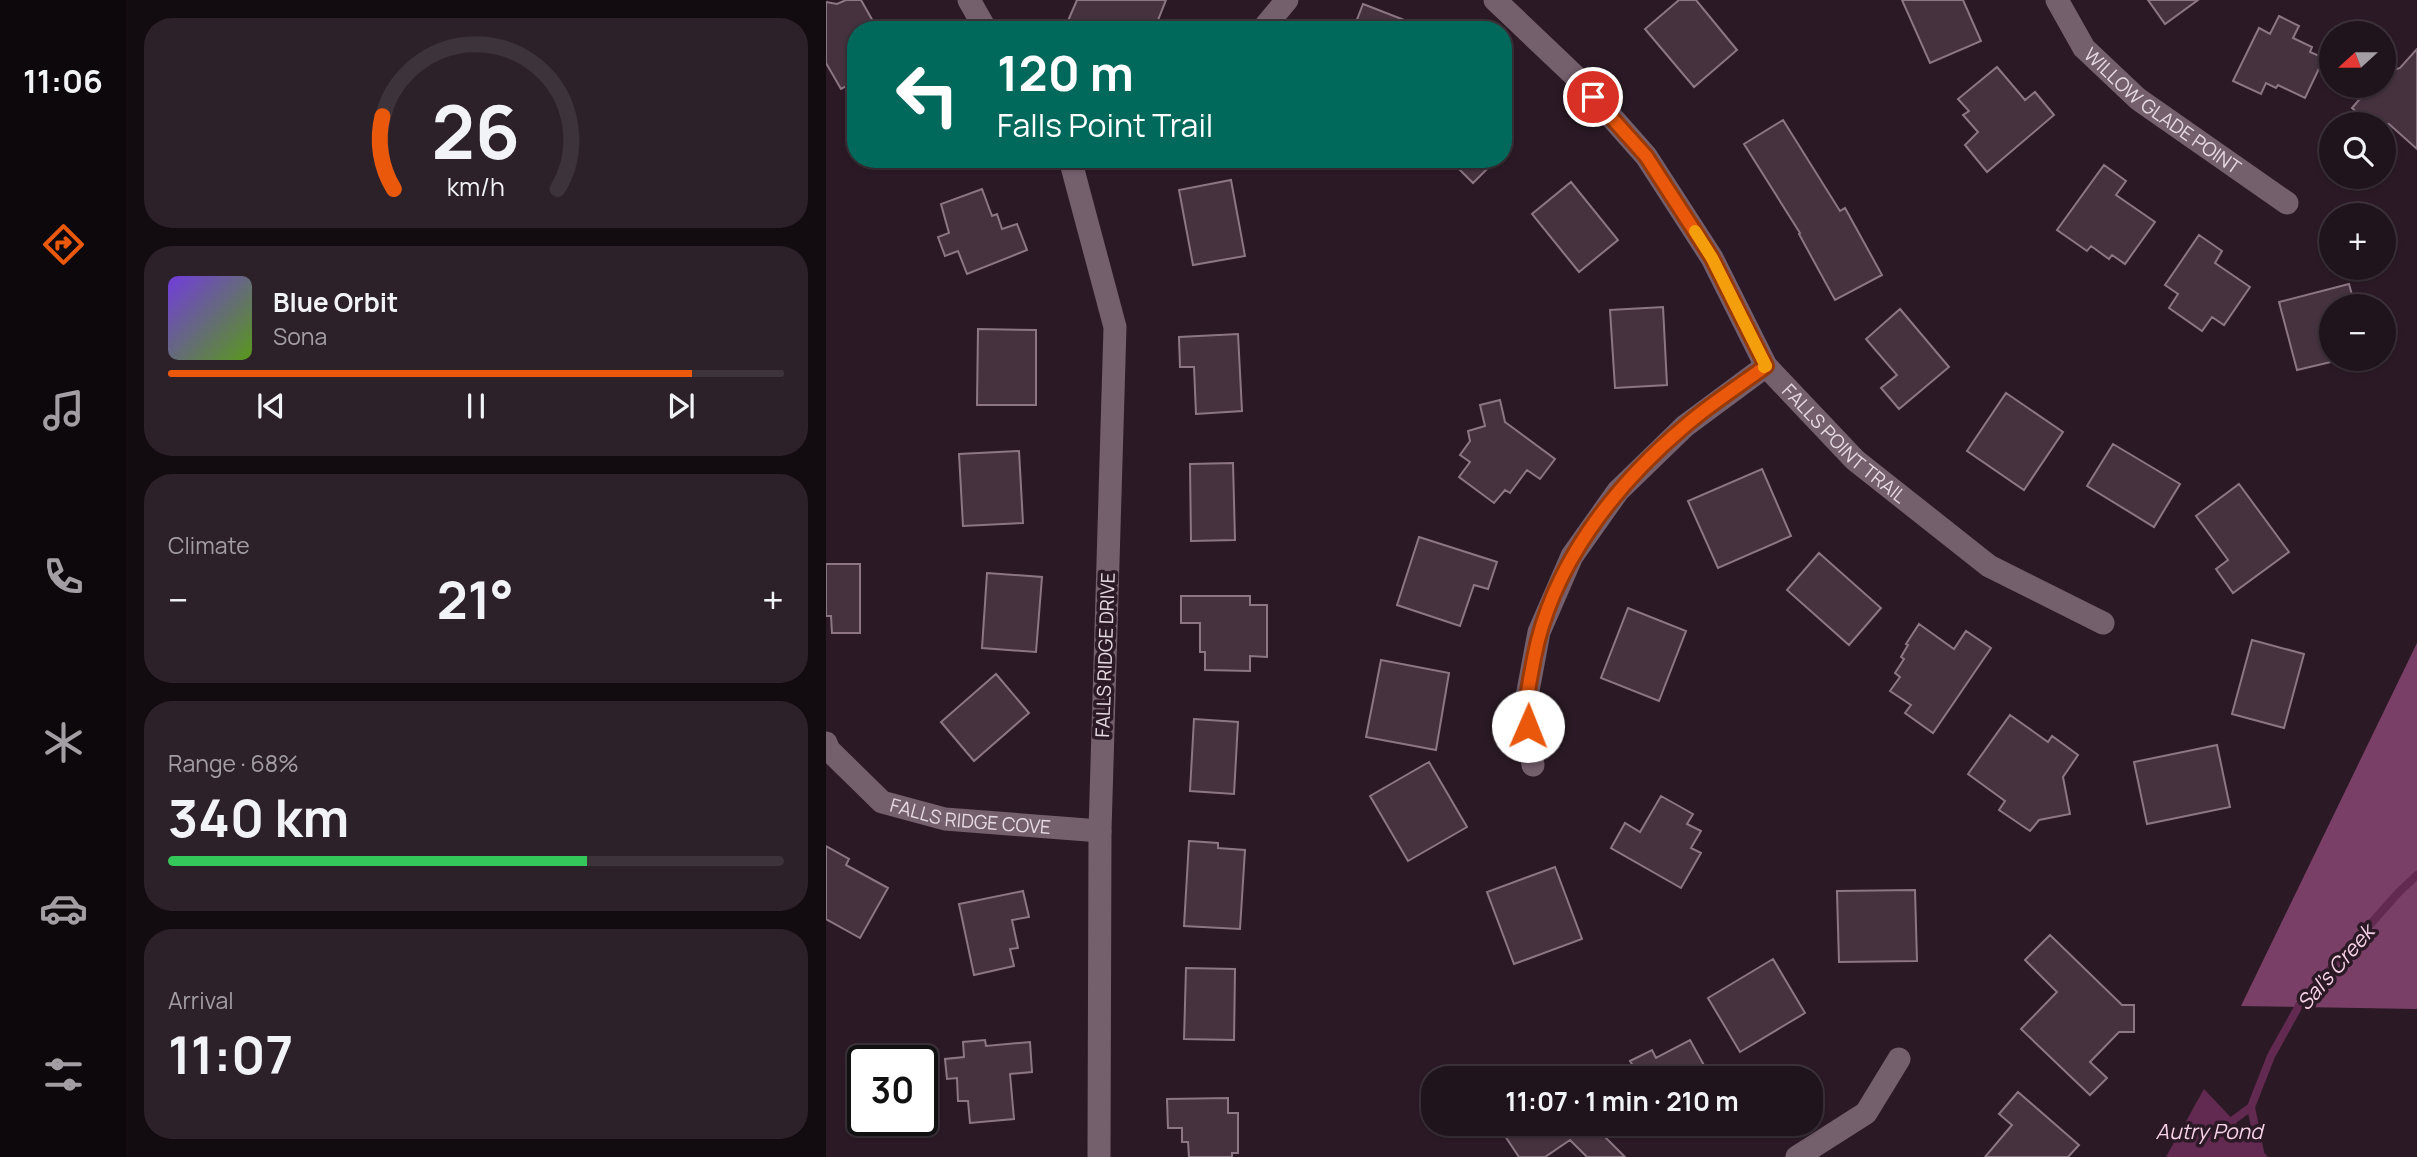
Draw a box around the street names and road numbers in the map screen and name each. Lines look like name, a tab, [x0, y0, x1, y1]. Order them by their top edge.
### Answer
street label: WILLOW GLADE POINT	[2078, 42, 2247, 180]
street label: FALLS POINT TRAIL	[1776, 378, 1912, 509]
street label: FALLS RIDGE DRIVE	[1089, 572, 1121, 738]
street label: FALLS RIDGE COVE	[887, 792, 1052, 840]

